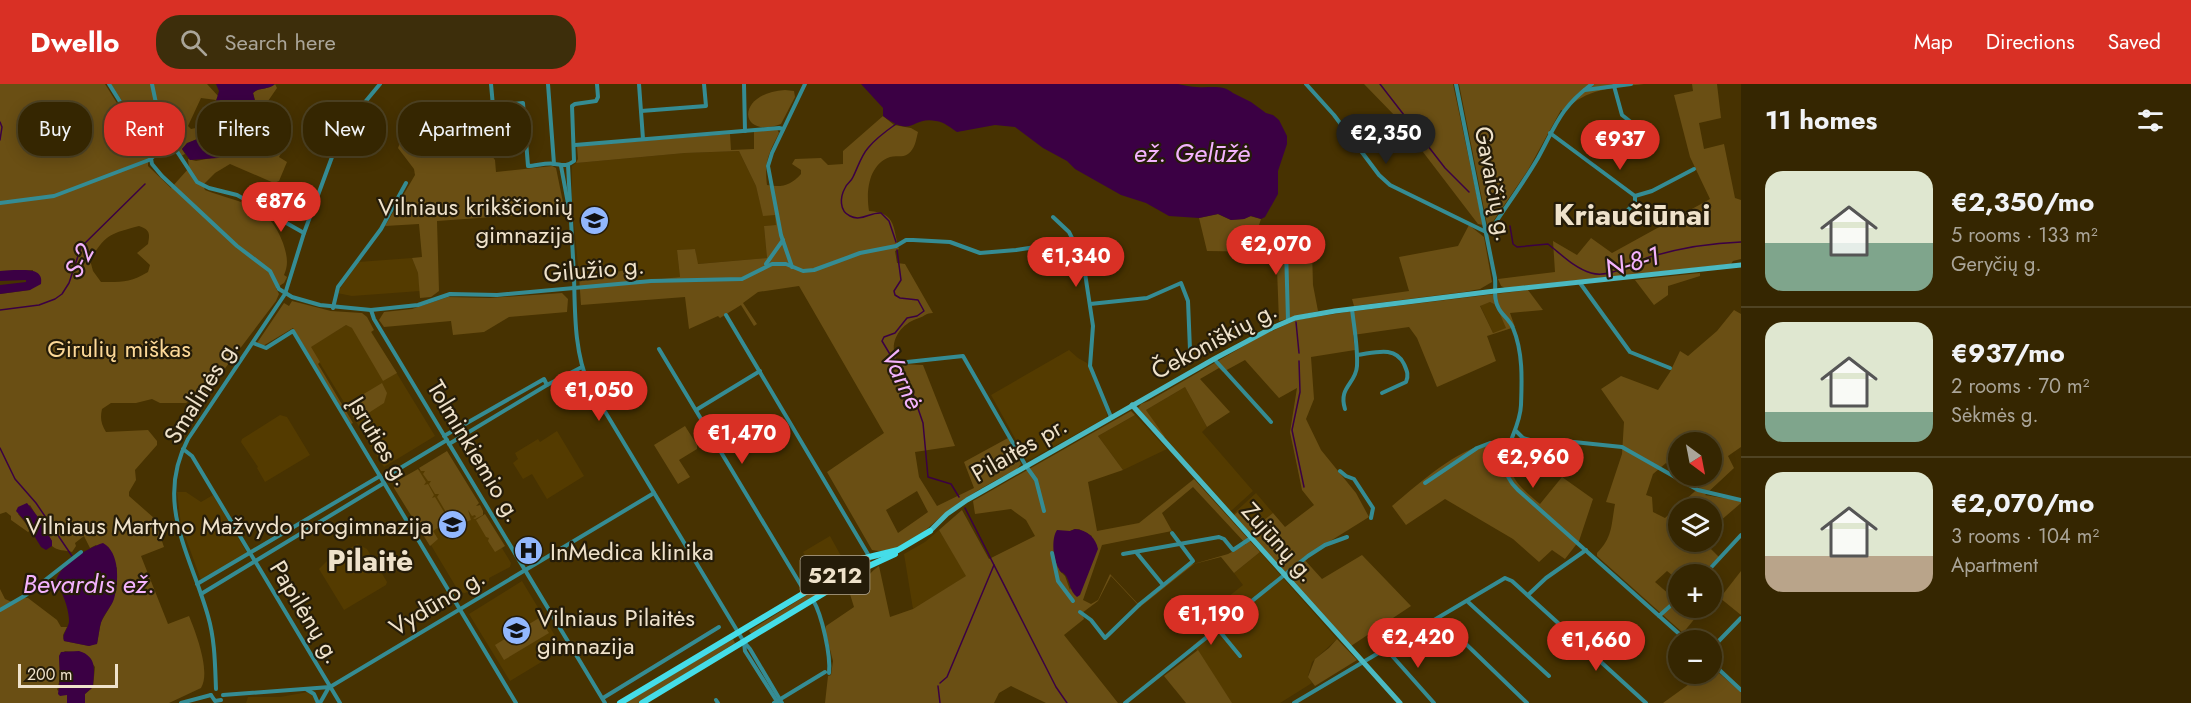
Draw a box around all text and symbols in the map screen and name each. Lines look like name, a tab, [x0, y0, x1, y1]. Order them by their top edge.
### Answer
search box	[156, 15, 576, 69]
text: Dwello	[30, 22, 120, 63]
icon: search	[177, 26, 210, 59]
text: Search here	[225, 26, 336, 58]
text: Map	[1914, 27, 1953, 57]
text: Directions	[1986, 27, 2075, 57]
text: Saved	[2108, 27, 2161, 57]
text: 11 homes	[1765, 101, 1877, 139]
chip: Buy	[18, 102, 92, 156]
chip: Rent	[104, 102, 185, 156]
chip: Filters	[197, 102, 291, 156]
chip: New	[303, 102, 386, 156]
chip: Apartment	[398, 102, 531, 156]
icon: filters	[2134, 104, 2167, 137]
pin: €2,350	[1337, 114, 1435, 165]
text: €2,350	[1350, 119, 1422, 148]
pin: €937	[1584, 120, 1656, 171]
street label: Gavaičių g.	[1466, 123, 1522, 245]
text: €937	[1595, 125, 1645, 154]
water label: ež. Gelūžė	[1134, 134, 1250, 172]
pin: €876	[245, 182, 317, 233]
text: €2,350/mo	[1951, 183, 2094, 221]
text: €876	[256, 187, 306, 216]
place label: Vilniaus krikščionių gimnazija	[378, 189, 573, 252]
district label: Kriaučiūnai	[1553, 193, 1711, 236]
icon: home	[1813, 195, 1885, 267]
school or university icon: Vilniaus krikščionių gimnazija	[578, 204, 610, 236]
text: 5 rooms · 133 m²	[1951, 221, 2098, 250]
pin: €2,070	[1227, 225, 1325, 276]
text: €2,070	[1240, 230, 1312, 259]
water label: N-8-1	[1600, 236, 1664, 288]
water label: S-2	[54, 237, 104, 285]
pin: €1,340	[1027, 237, 1125, 288]
text: €1,340	[1041, 242, 1111, 271]
street label: Gilužio g.	[542, 247, 646, 291]
text: Geryčių g.	[1951, 250, 2041, 279]
street label: Čekoniškių g.	[1145, 292, 1283, 388]
park label: Girulių miškas	[47, 331, 191, 366]
street label: Smalinės g.	[155, 332, 247, 450]
text: €937/mo	[1951, 334, 2065, 372]
water label: Varnė	[872, 342, 934, 416]
icon: home	[1813, 346, 1885, 418]
pin: €1,050	[550, 371, 648, 422]
text: 2 rooms · 70 m²	[1951, 372, 2089, 401]
street label: Tolminkiemio g.	[419, 373, 531, 529]
text: €1,050	[564, 376, 634, 405]
street label: Įsruties g.	[339, 389, 420, 492]
text: Sėkmės g.	[1951, 401, 2038, 430]
street label: Pilaitės pr.	[965, 408, 1073, 490]
pin: €1,470	[693, 414, 791, 465]
text: €1,470	[707, 419, 777, 448]
north arrow	[1668, 432, 1722, 486]
map controls	[1668, 432, 1722, 684]
pin: €2,960	[1484, 438, 1582, 489]
text: €2,960	[1497, 443, 1569, 472]
text: €2,070/mo	[1951, 484, 2094, 522]
street label: Zujūnų g.	[1234, 494, 1324, 590]
icon: home	[1813, 496, 1885, 568]
button: layers	[1668, 498, 1722, 552]
place label: Vilniaus Martyno Mažvydo progimnazija	[26, 508, 432, 543]
school or university icon: Vilniaus Martyno Mažvydo progimnazija	[437, 509, 469, 541]
text: 3 rooms · 104 m²	[1951, 522, 2099, 551]
place label: InMedica klinika	[550, 534, 714, 569]
hospital icon: InMedica klinika	[513, 535, 545, 567]
district label: Pilaitė	[327, 539, 413, 582]
text: Apartment	[1951, 551, 2038, 580]
street label: Papilėnų g.	[261, 554, 351, 670]
road number: 5212	[800, 556, 870, 594]
street label: Vydūno g.	[382, 560, 492, 644]
button: +	[1668, 564, 1722, 618]
water label: Bevardis ež.	[23, 565, 155, 603]
pin: €1,190	[1162, 595, 1260, 646]
place label: Vilniaus Pilaitės gimnazija	[537, 600, 695, 663]
text: €1,190	[1178, 600, 1244, 629]
school or university icon: Vilniaus Pilaitės gimnazija	[500, 615, 532, 647]
pin: €2,420	[1369, 618, 1467, 669]
pin: €1,660	[1547, 621, 1645, 672]
text: €2,420	[1381, 623, 1455, 652]
text: €1,660	[1561, 626, 1631, 655]
button: −	[1668, 630, 1722, 684]
scale bar	[18, 661, 118, 688]
text: 200 m	[27, 663, 73, 686]

